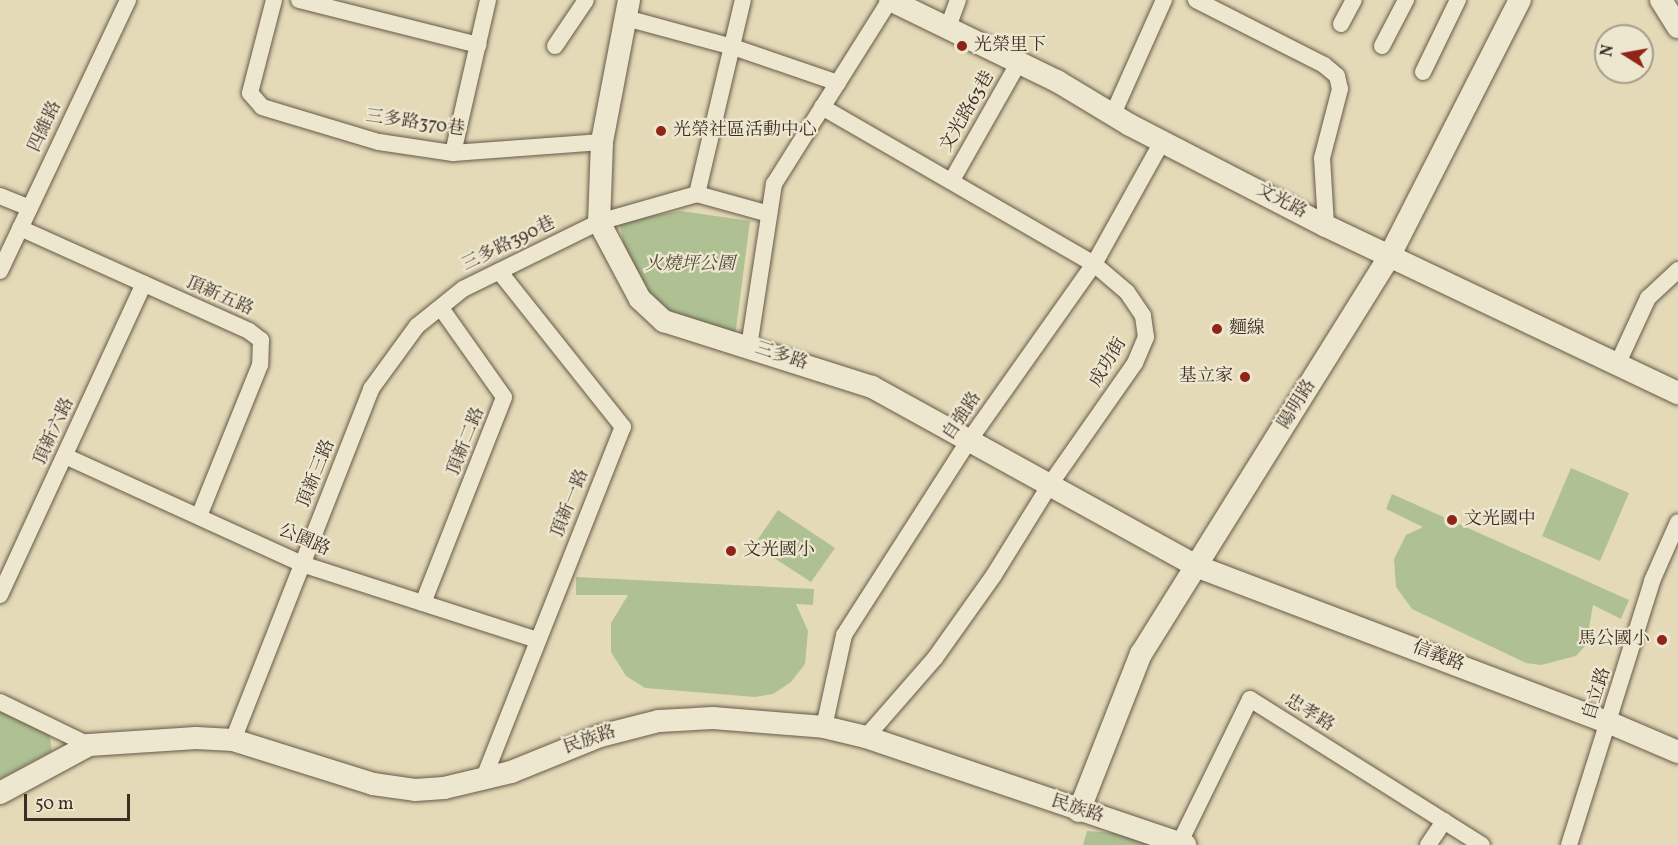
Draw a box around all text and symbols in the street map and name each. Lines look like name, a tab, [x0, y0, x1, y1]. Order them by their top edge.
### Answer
north arrow	[1594, 24, 1654, 84]
place label: 光榮里下	[974, 35, 1046, 57]
marker: 光榮里下	[955, 39, 969, 53]
text: N	[1596, 43, 1620, 59]
street label: 文光路63巷	[936, 68, 1000, 156]
street label: 四維路	[25, 98, 67, 156]
street label: 三多路370巷	[364, 106, 466, 142]
place label: 光榮社區活動中心	[673, 120, 817, 142]
marker: 光榮社區活動中心	[654, 124, 668, 138]
street label: 文光路	[1252, 180, 1310, 224]
street label: 三多路390巷	[459, 213, 559, 277]
park label: 火燒坪公園	[645, 254, 735, 276]
street label: 頂新五路	[182, 272, 256, 322]
place label: 麵線	[1229, 318, 1265, 340]
marker: 麵線	[1210, 322, 1224, 336]
street label: 成功街	[1086, 334, 1132, 392]
street label: 三多路	[752, 338, 810, 376]
place label: 基立家	[1179, 366, 1233, 388]
marker: 基立家	[1238, 370, 1252, 384]
street label: 陽明路	[1275, 376, 1321, 434]
street label: 自強路	[939, 389, 987, 445]
street label: 頂新六路	[30, 395, 80, 469]
street label: 頂新二路	[444, 405, 490, 479]
street label: 頂新三路	[294, 437, 340, 511]
street label: 頂新一路	[548, 467, 594, 541]
place label: 文光國中	[1464, 509, 1536, 531]
marker: 文光國中	[1445, 513, 1459, 527]
street label: 公園路	[275, 521, 333, 561]
place label: 文光國小	[743, 540, 815, 562]
marker: 文光國小	[724, 544, 738, 558]
place label: 馬公國小	[1578, 629, 1650, 651]
marker: 馬公國小	[1655, 633, 1669, 647]
street label: 信義路	[1409, 637, 1467, 677]
street label: 自立路	[1580, 665, 1616, 723]
street label: 忠孝路	[1280, 691, 1338, 737]
street label: 民族路	[561, 722, 619, 760]
scale bar	[27, 782, 134, 820]
street label: 民族路	[1048, 791, 1106, 829]
text: 50 m	[35, 792, 74, 817]

